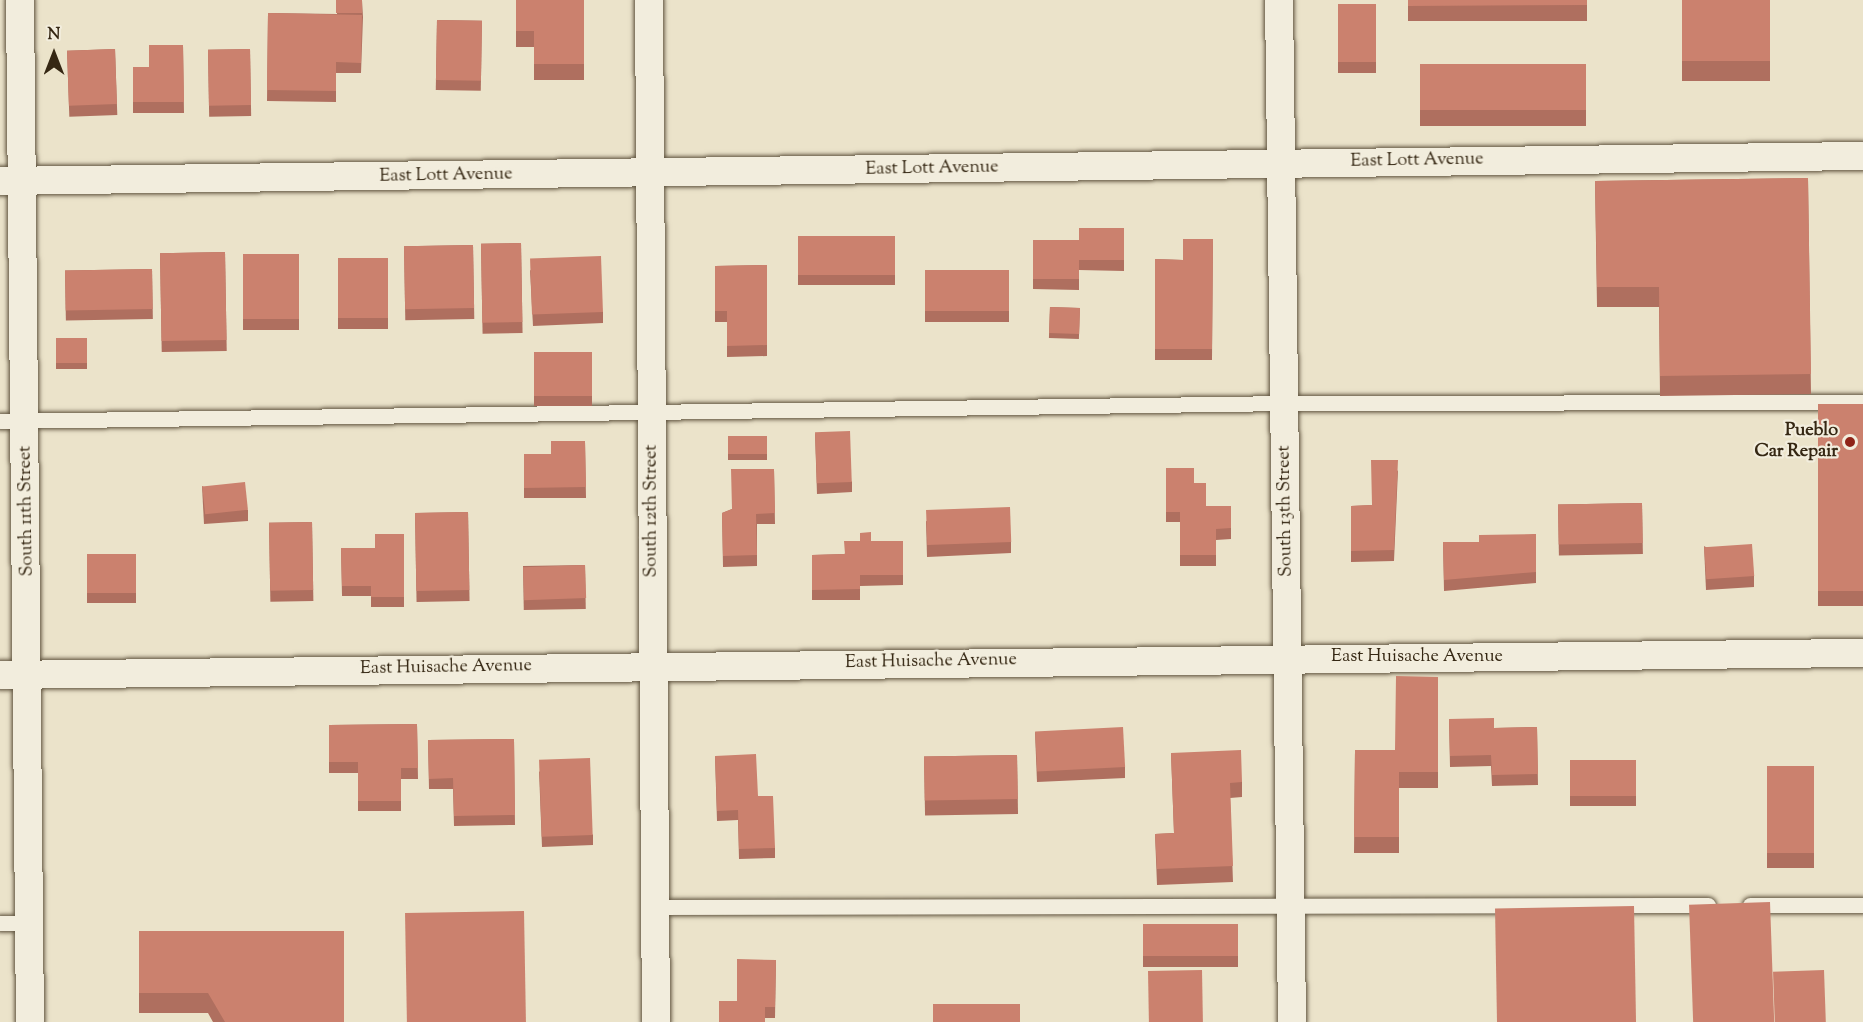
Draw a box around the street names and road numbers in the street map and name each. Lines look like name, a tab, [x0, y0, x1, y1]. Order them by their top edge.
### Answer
street label: East Lott Avenue	[1350, 149, 1484, 173]
street label: East Lott Avenue	[865, 157, 999, 181]
street label: East Lott Avenue	[379, 164, 513, 188]
street label: South 11th Street	[15, 445, 39, 577]
street label: South 12th Street	[641, 445, 663, 577]
street label: South 13th Street	[1274, 445, 1298, 577]
street label: East Huisache Avenue	[1331, 646, 1503, 668]
street label: East Huisache Avenue	[845, 650, 1017, 674]
street label: East Huisache Avenue	[360, 656, 532, 680]

